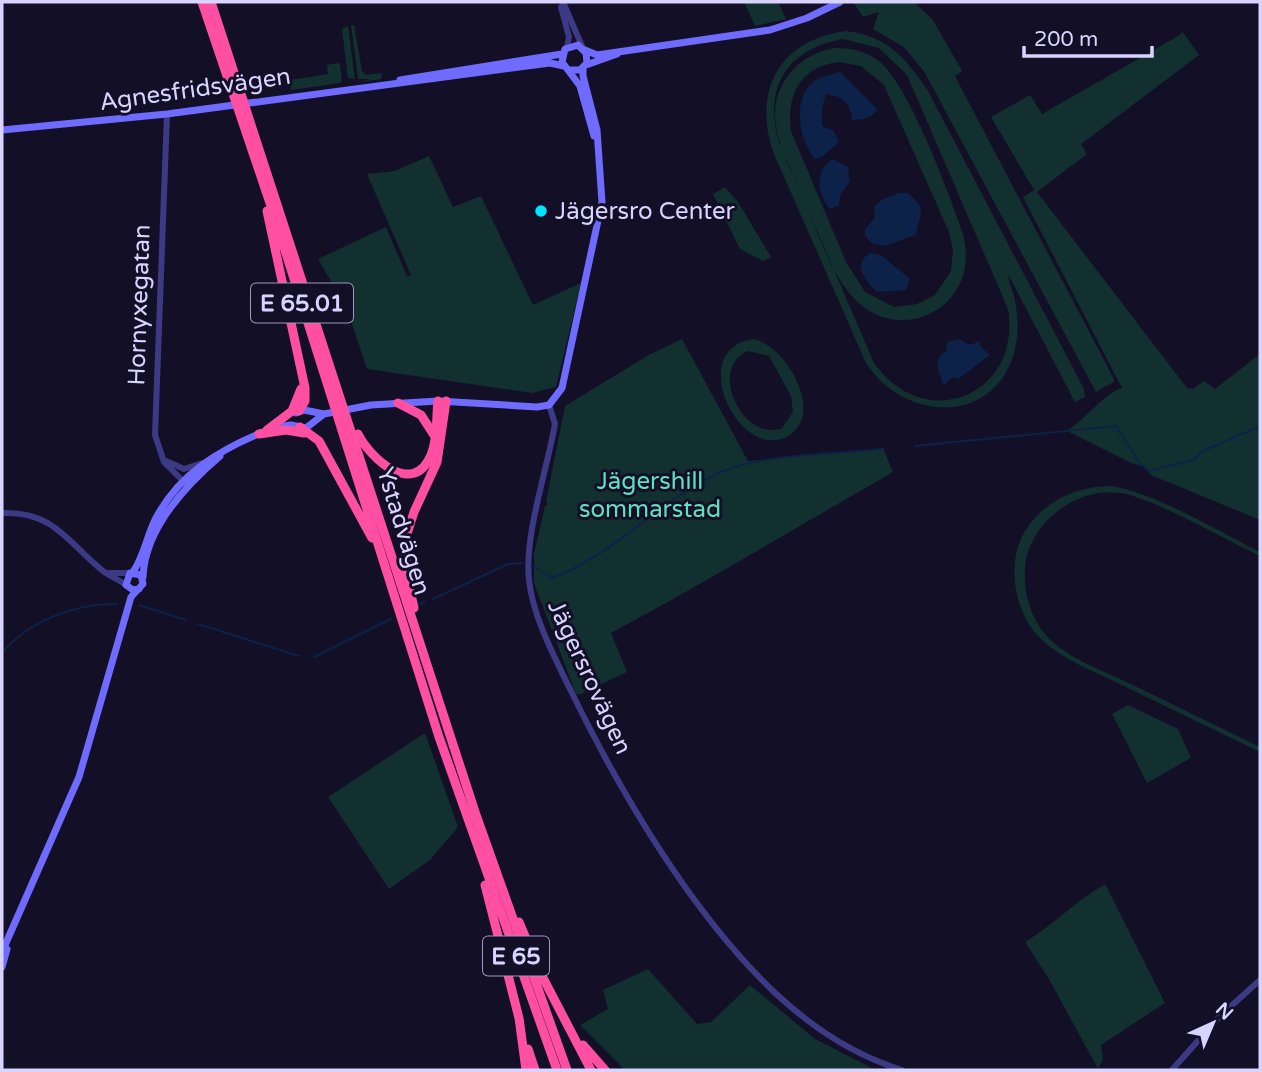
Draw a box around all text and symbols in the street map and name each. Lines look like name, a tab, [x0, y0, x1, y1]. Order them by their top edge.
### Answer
scale bar	[1024, 14, 1152, 58]
text: 200 m	[1034, 27, 1098, 52]
street label: Agnesfridsvägen	[98, 62, 293, 117]
place label: Jägersro Center	[555, 197, 736, 226]
marker: Jägersro Center	[533, 203, 549, 219]
street label: Hornyxegatan	[122, 224, 157, 386]
road number: E 65.01	[251, 284, 353, 322]
street label: Ystadvägen	[370, 464, 437, 598]
park label: Jägershill sommarstad	[579, 467, 721, 524]
street label: Jägersrovägen	[541, 596, 638, 759]
road number: E 65	[483, 937, 549, 976]
north arrow	[1178, 988, 1248, 1058]
text: N	[1211, 998, 1237, 1025]

